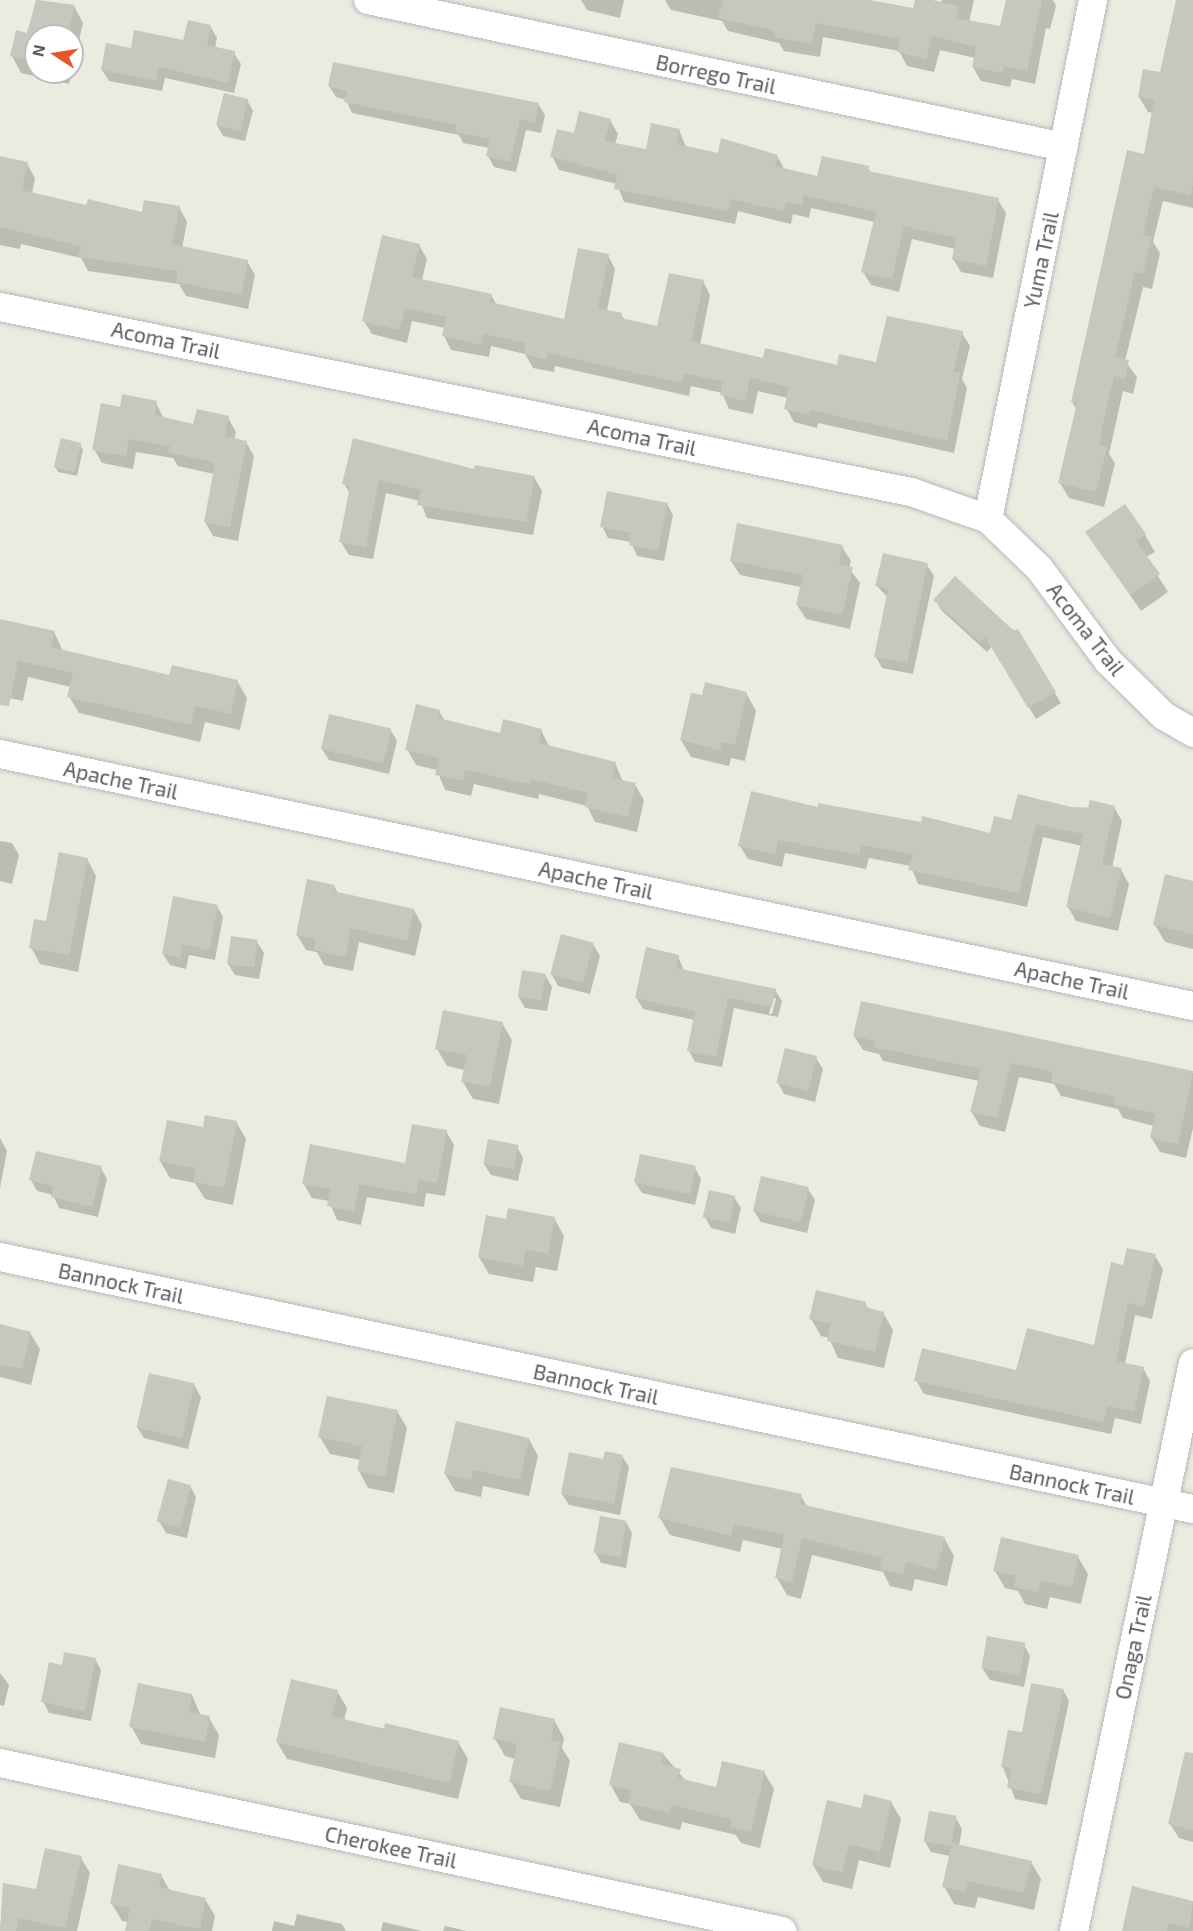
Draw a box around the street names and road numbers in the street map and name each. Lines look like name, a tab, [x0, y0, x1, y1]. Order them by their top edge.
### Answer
street label: Borrego Trail	[653, 49, 779, 99]
street label: Yuma Trail	[1018, 209, 1064, 311]
street label: Acoma Trail	[109, 316, 223, 364]
street label: Acoma Trail	[585, 413, 699, 461]
street label: Acoma Trail	[1042, 577, 1130, 681]
street label: Apache Trail	[61, 756, 181, 804]
street label: Apache Trail	[536, 856, 656, 904]
street label: Apache Trail	[1012, 956, 1132, 1004]
street label: Bannock Trail	[56, 1257, 186, 1309]
street label: Bannock Trail	[531, 1358, 661, 1410]
street label: Bannock Trail	[1007, 1458, 1137, 1510]
street label: Onaga Trail	[1110, 1592, 1156, 1702]
street label: Cherokee Trail	[322, 1821, 460, 1873]

